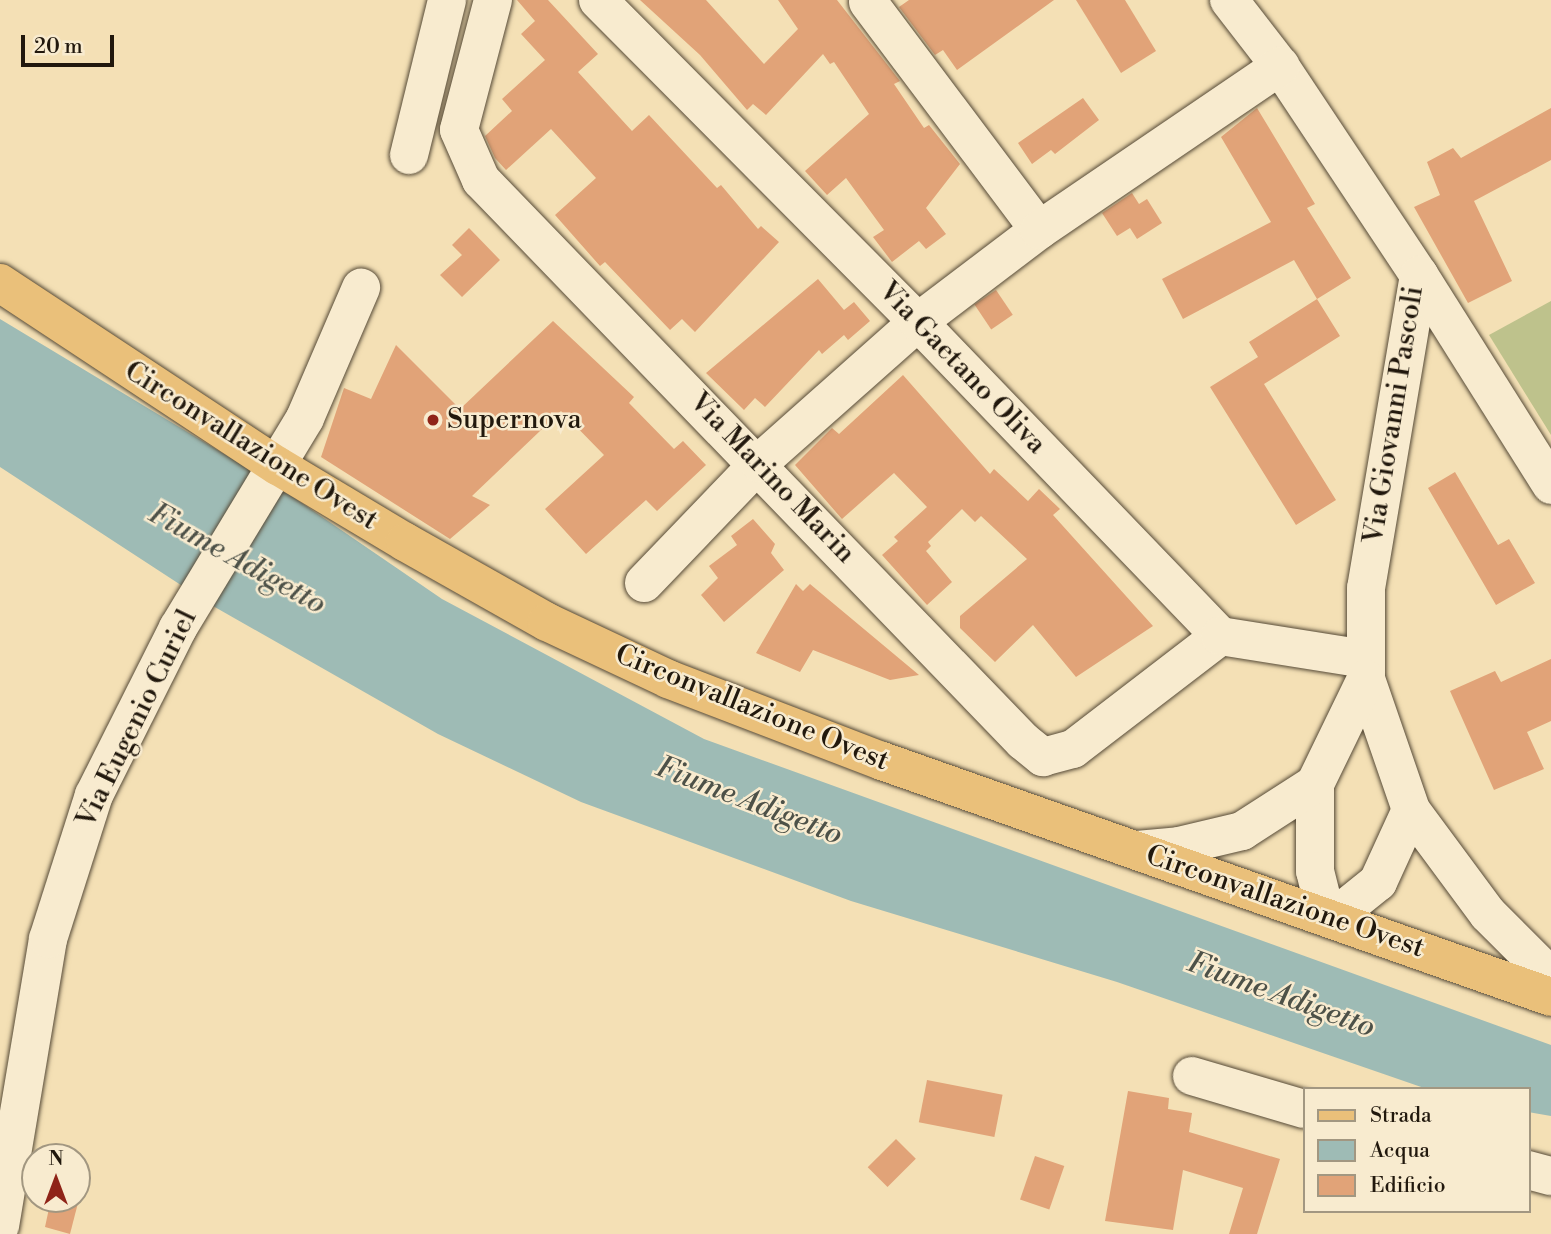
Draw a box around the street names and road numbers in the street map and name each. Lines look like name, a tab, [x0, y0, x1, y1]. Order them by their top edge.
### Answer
street label: Via Gaetano Oliva	[871, 275, 1053, 461]
street label: Via Giovanni Pascoli	[1357, 284, 1431, 546]
street label: Circonvallazione Ovest	[118, 354, 384, 538]
street label: Via Marino Marin	[682, 386, 862, 570]
street label: Via Eugenio Curiel	[70, 605, 204, 833]
street label: Circonvallazione Ovest	[610, 638, 894, 778]
street label: Circonvallazione Ovest	[1141, 839, 1429, 965]

